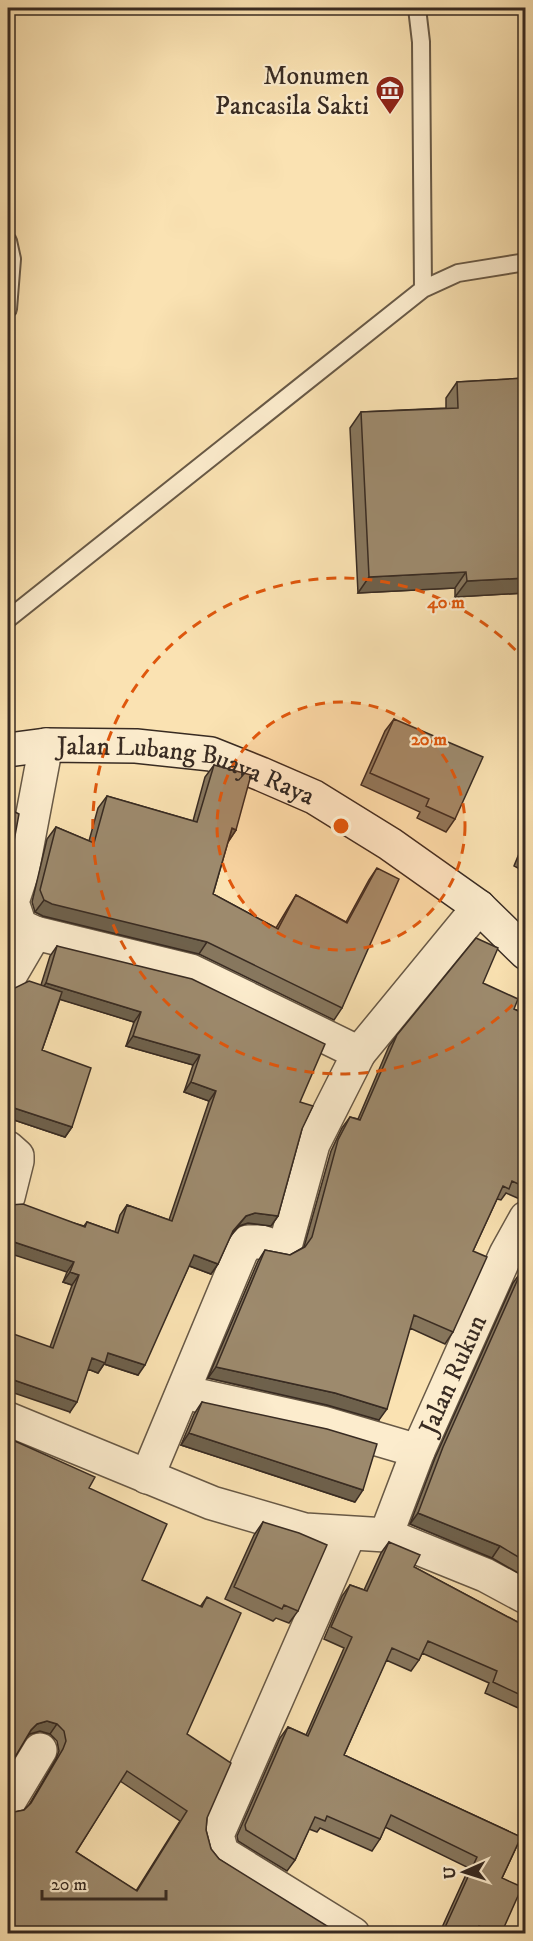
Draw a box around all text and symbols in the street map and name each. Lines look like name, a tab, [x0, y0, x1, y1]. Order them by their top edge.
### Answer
place label: Monumen Pancasila Sakti	[215, 60, 369, 123]
museum icon: Monumen Pancasila Sakti	[374, 74, 406, 116]
text: 40 m	[426, 592, 465, 614]
text: 20 m	[411, 729, 447, 751]
street label: Jalan Lubang Buaya Raya	[55, 730, 320, 813]
centre of rings	[331, 816, 351, 836]
street label: Jalan Rukun	[412, 1309, 495, 1442]
north arrow	[434, 1842, 494, 1902]
scale bar	[42, 1863, 166, 1901]
text: U	[440, 1865, 460, 1879]
text: 20 m	[51, 1874, 87, 1896]

